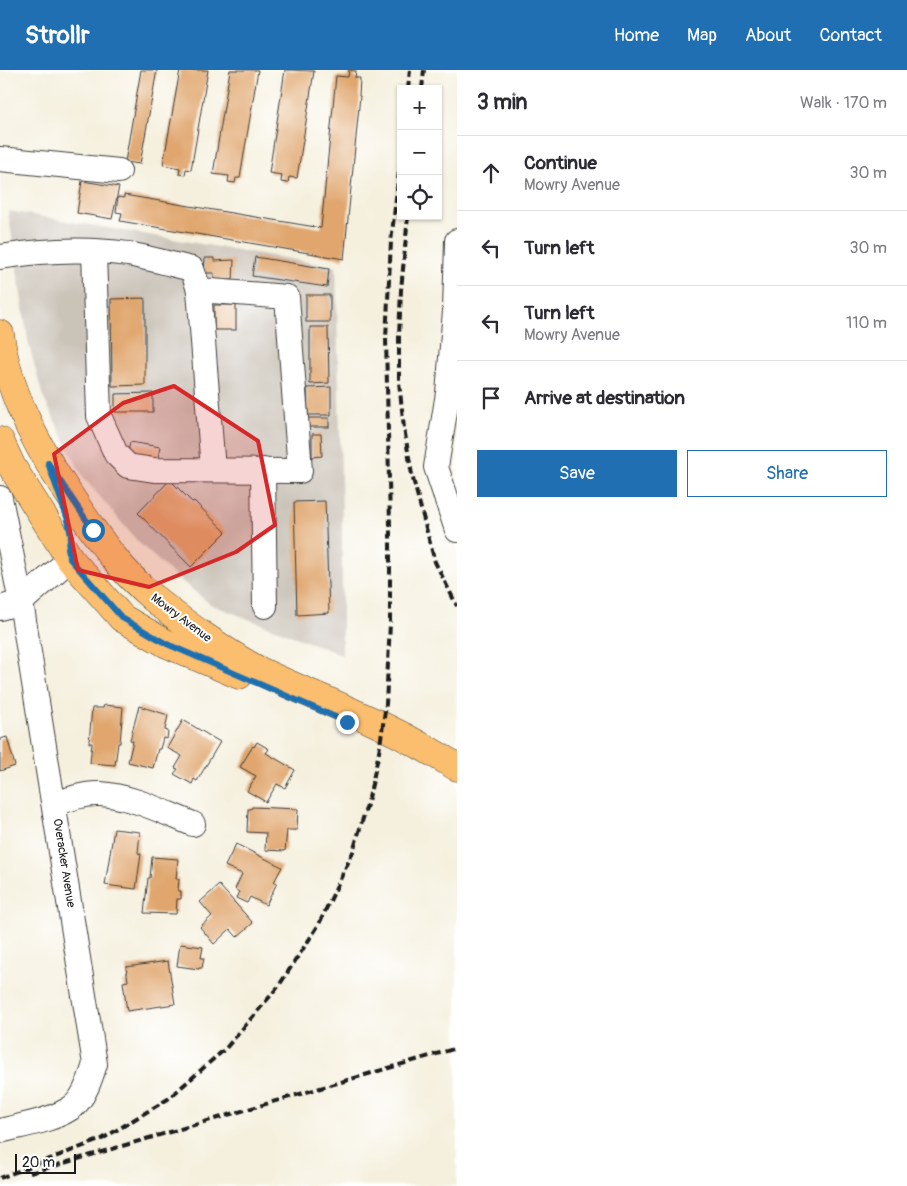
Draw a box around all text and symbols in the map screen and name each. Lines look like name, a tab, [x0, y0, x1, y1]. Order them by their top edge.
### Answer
text: Strollr	[25, 21, 90, 50]
text: Home	[614, 24, 659, 47]
text: Map	[687, 24, 717, 47]
text: About	[745, 24, 791, 47]
text: Contact	[819, 24, 882, 47]
map controls	[397, 85, 442, 220]
button: +	[397, 85, 442, 130]
text: 3 min	[477, 89, 527, 116]
text: Walk · 170 m	[800, 93, 887, 113]
button: −	[397, 130, 442, 175]
text: Continue	[524, 151, 597, 175]
icon: ahead	[477, 159, 505, 187]
text: 30 m	[849, 163, 887, 183]
button: locate	[397, 175, 442, 220]
text: Mowry Avenue	[524, 175, 620, 195]
icon: left	[477, 234, 505, 262]
text: Turn left	[524, 236, 594, 260]
text: 30 m	[849, 238, 887, 258]
text: Turn left	[524, 301, 594, 325]
icon: left	[477, 309, 505, 337]
text: 110 m	[846, 313, 887, 333]
text: Mowry Avenue	[524, 325, 620, 345]
icon: arrive	[477, 384, 505, 412]
text: Arrive at destination	[524, 386, 685, 410]
button: Save	[477, 450, 677, 497]
button: Share	[687, 450, 887, 497]
route start	[82, 519, 105, 542]
street label: Mowry Avenue	[148, 590, 214, 646]
route end	[336, 711, 359, 734]
street label: Overacker Avenue	[50, 818, 78, 909]
scale bar	[15, 1151, 76, 1174]
text: 20 m	[22, 1154, 55, 1171]

